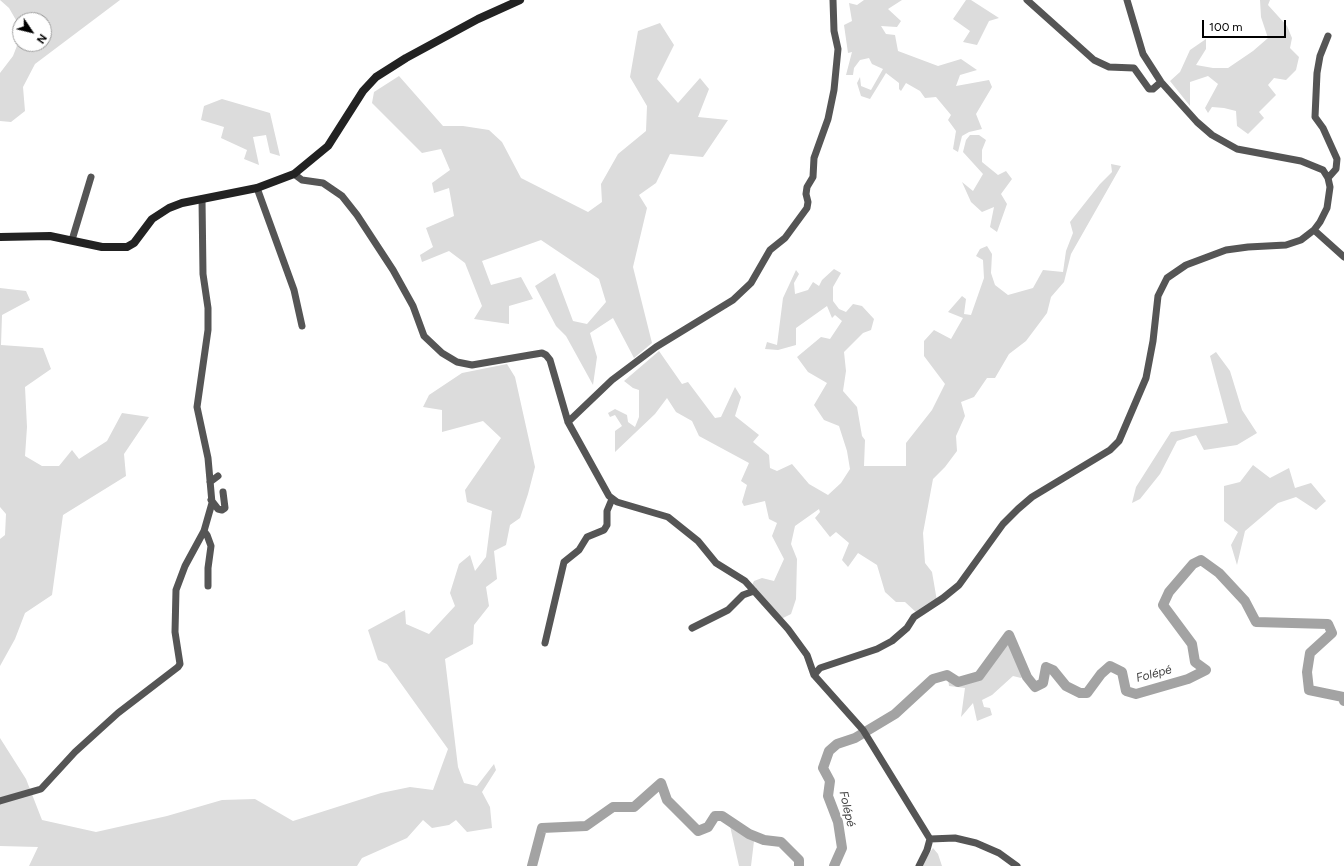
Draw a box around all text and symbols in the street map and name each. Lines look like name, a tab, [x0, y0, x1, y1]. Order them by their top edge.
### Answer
north arrow	[12, 12, 52, 52]
scale bar	[1204, 12, 1288, 38]
text: 100 m	[1209, 20, 1243, 34]
text: N	[34, 31, 49, 46]
water label: Folépé	[1135, 662, 1173, 686]
water label: Folépé	[836, 790, 858, 828]

